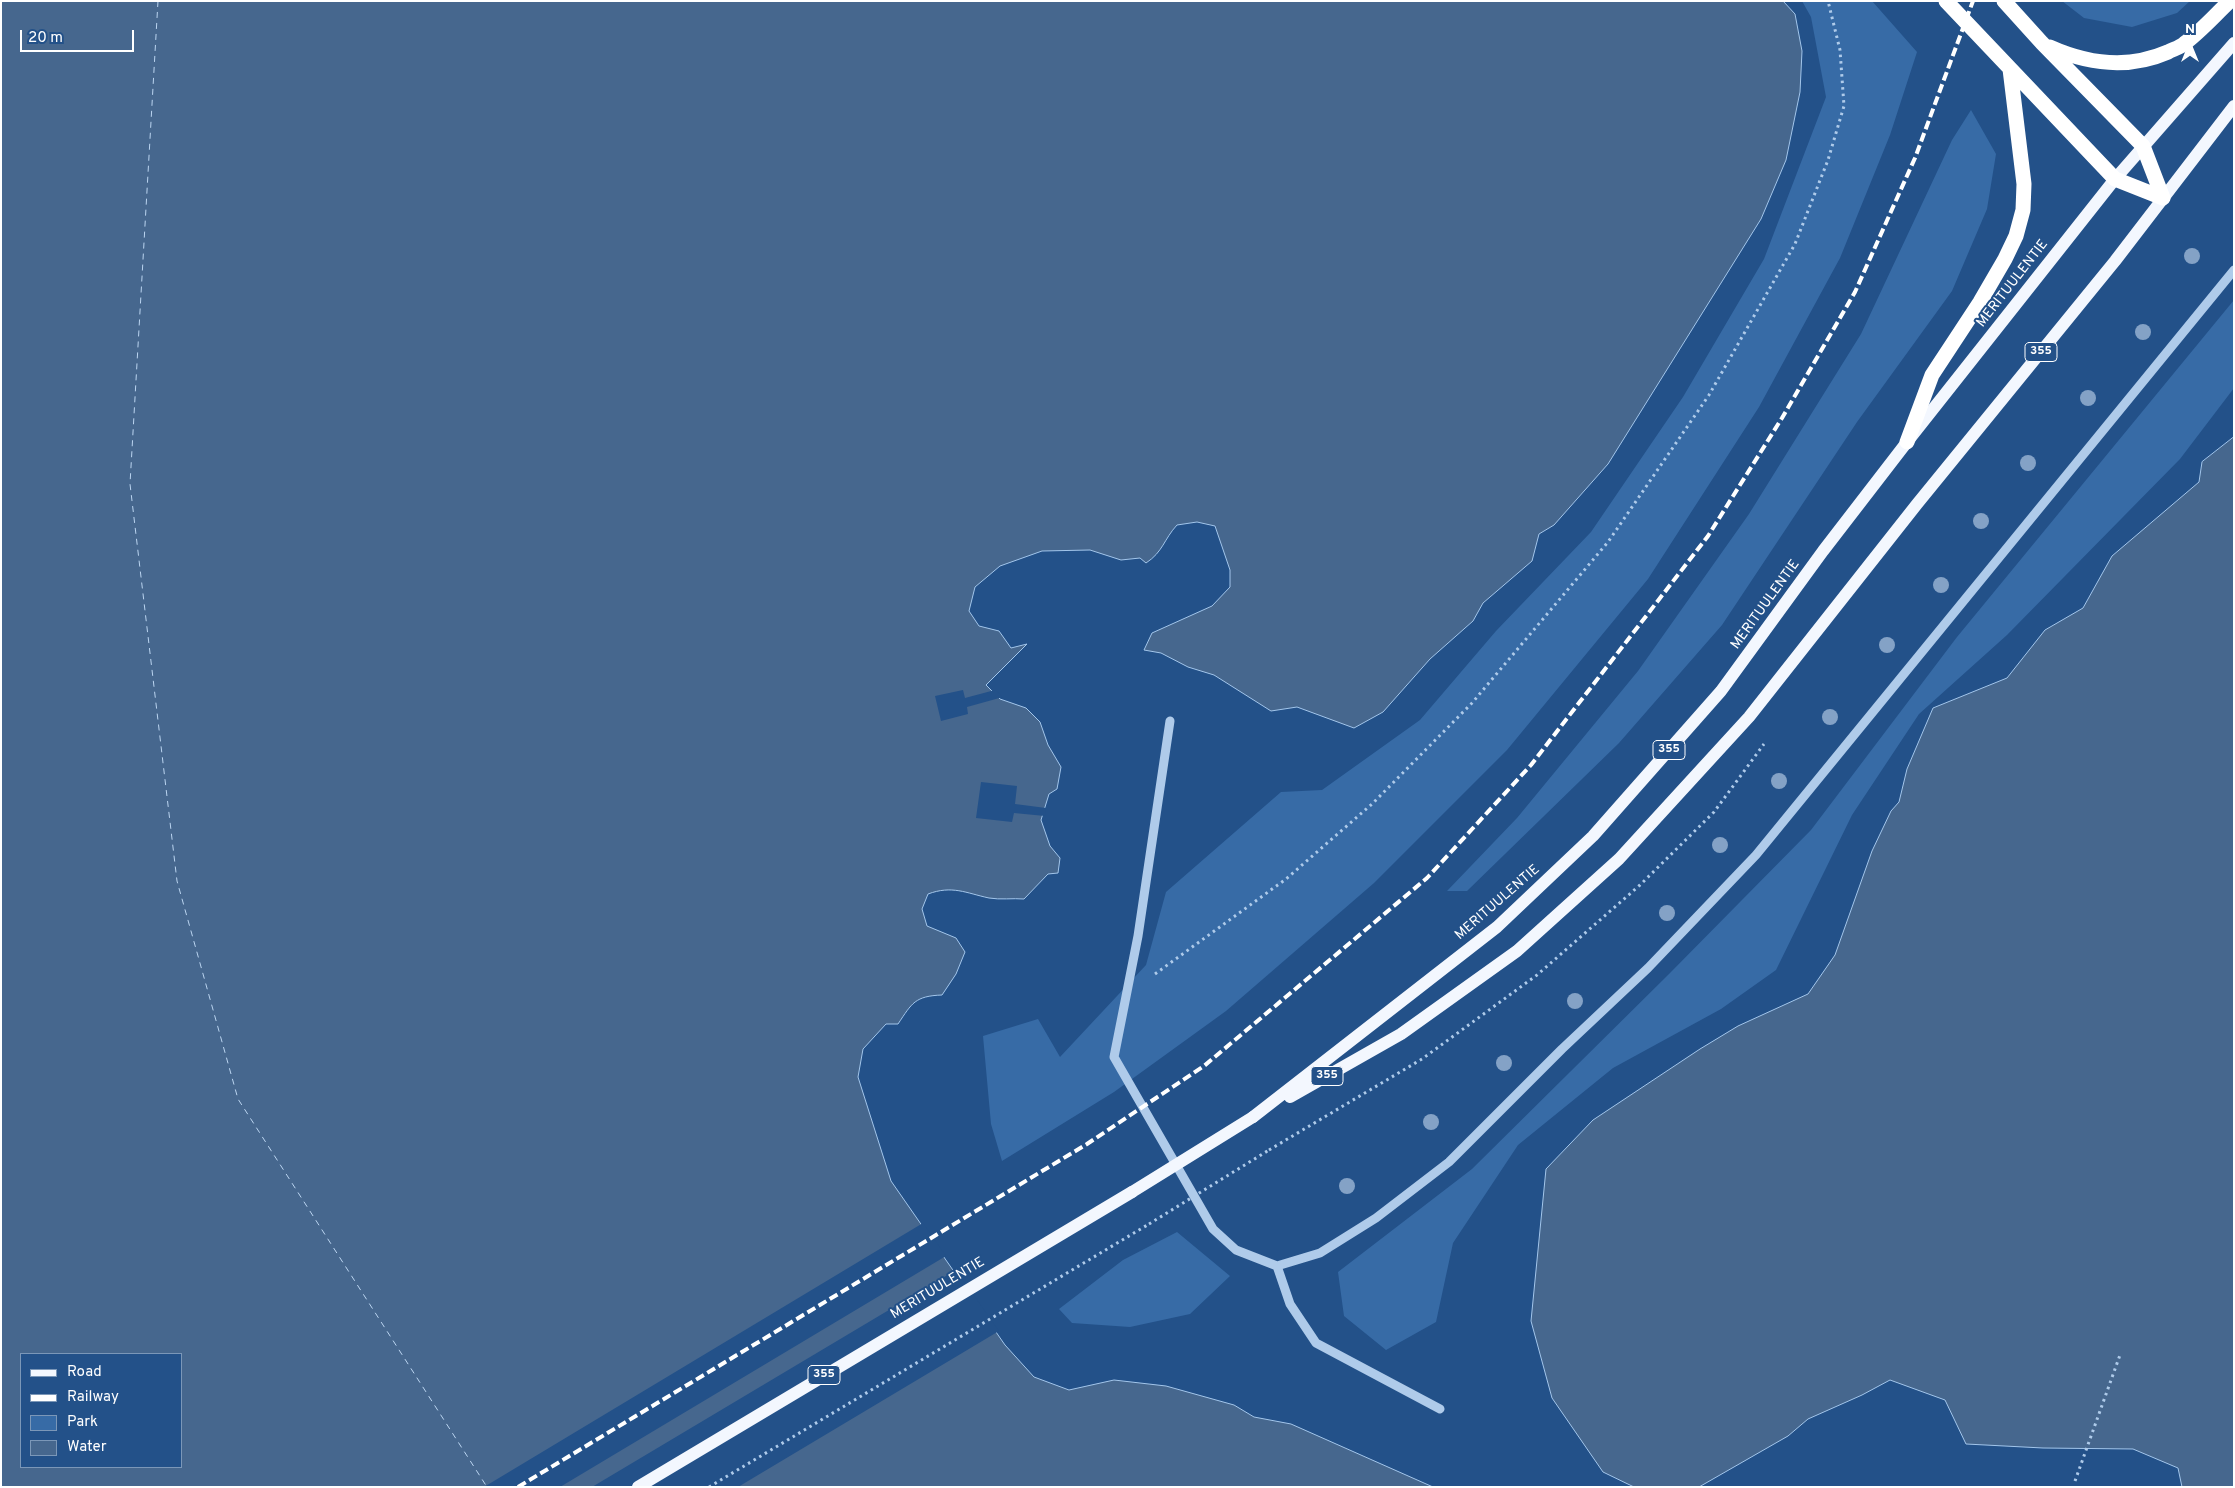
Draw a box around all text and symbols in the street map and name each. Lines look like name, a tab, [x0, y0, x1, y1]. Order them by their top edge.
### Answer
scale bar	[22, 20, 136, 52]
north arrow	[2165, 20, 2215, 70]
text: N	[2185, 21, 2195, 38]
text: 20 m	[28, 29, 63, 48]
street label: MERITUULENTIE	[1974, 237, 2052, 331]
road number: 355	[2025, 342, 2057, 362]
street label: MERITUULENTIE	[1728, 557, 1804, 653]
road number: 355	[1653, 740, 1685, 760]
street label: MERITUULENTIE	[1452, 862, 1544, 944]
road number: 355	[1311, 1066, 1343, 1086]
street label: MERITUULENTIE	[888, 1254, 988, 1324]
legend	[20, 1353, 182, 1468]
text: Road	[67, 1363, 102, 1382]
road number: 355	[808, 1366, 840, 1384]
text: Railway	[67, 1388, 119, 1407]
text: Park	[67, 1413, 98, 1432]
text: Water	[67, 1438, 106, 1457]

